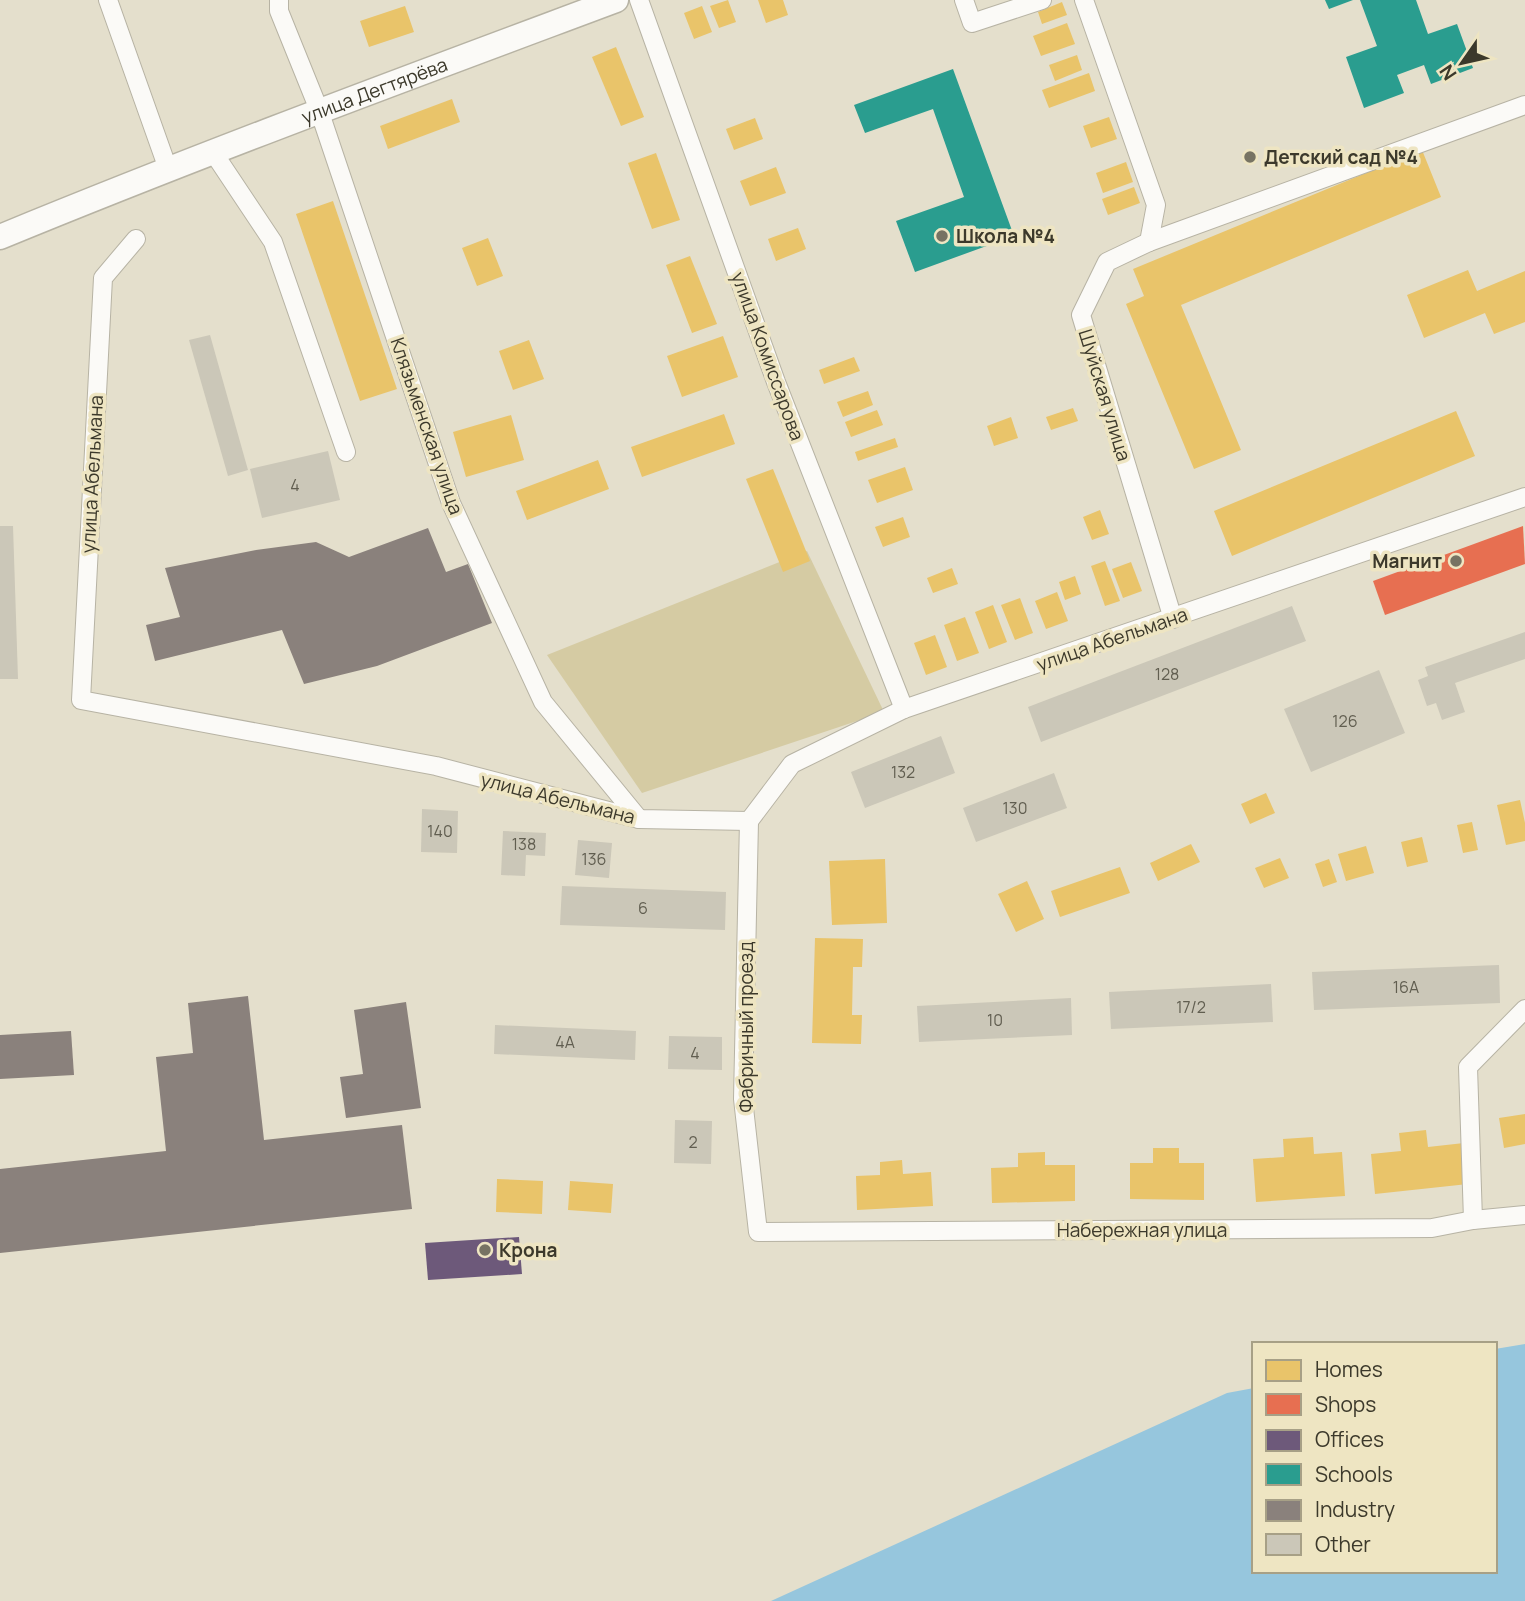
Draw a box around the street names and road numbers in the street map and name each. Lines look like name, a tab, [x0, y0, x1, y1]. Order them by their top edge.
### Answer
street label: улица Дегтярёва	[298, 51, 451, 130]
street label: улица Комиссарова	[725, 268, 811, 444]
street label: Шуйская улица	[1073, 326, 1137, 464]
street label: Клязьменская улица	[384, 334, 470, 518]
street label: улица Абельмана	[75, 394, 109, 554]
street label: улица Абельмана	[1033, 601, 1191, 677]
street label: улица Абельмана	[478, 766, 638, 830]
street label: Фабричный проезд	[733, 941, 759, 1113]
street label: Набережная улица	[1057, 1217, 1227, 1243]

